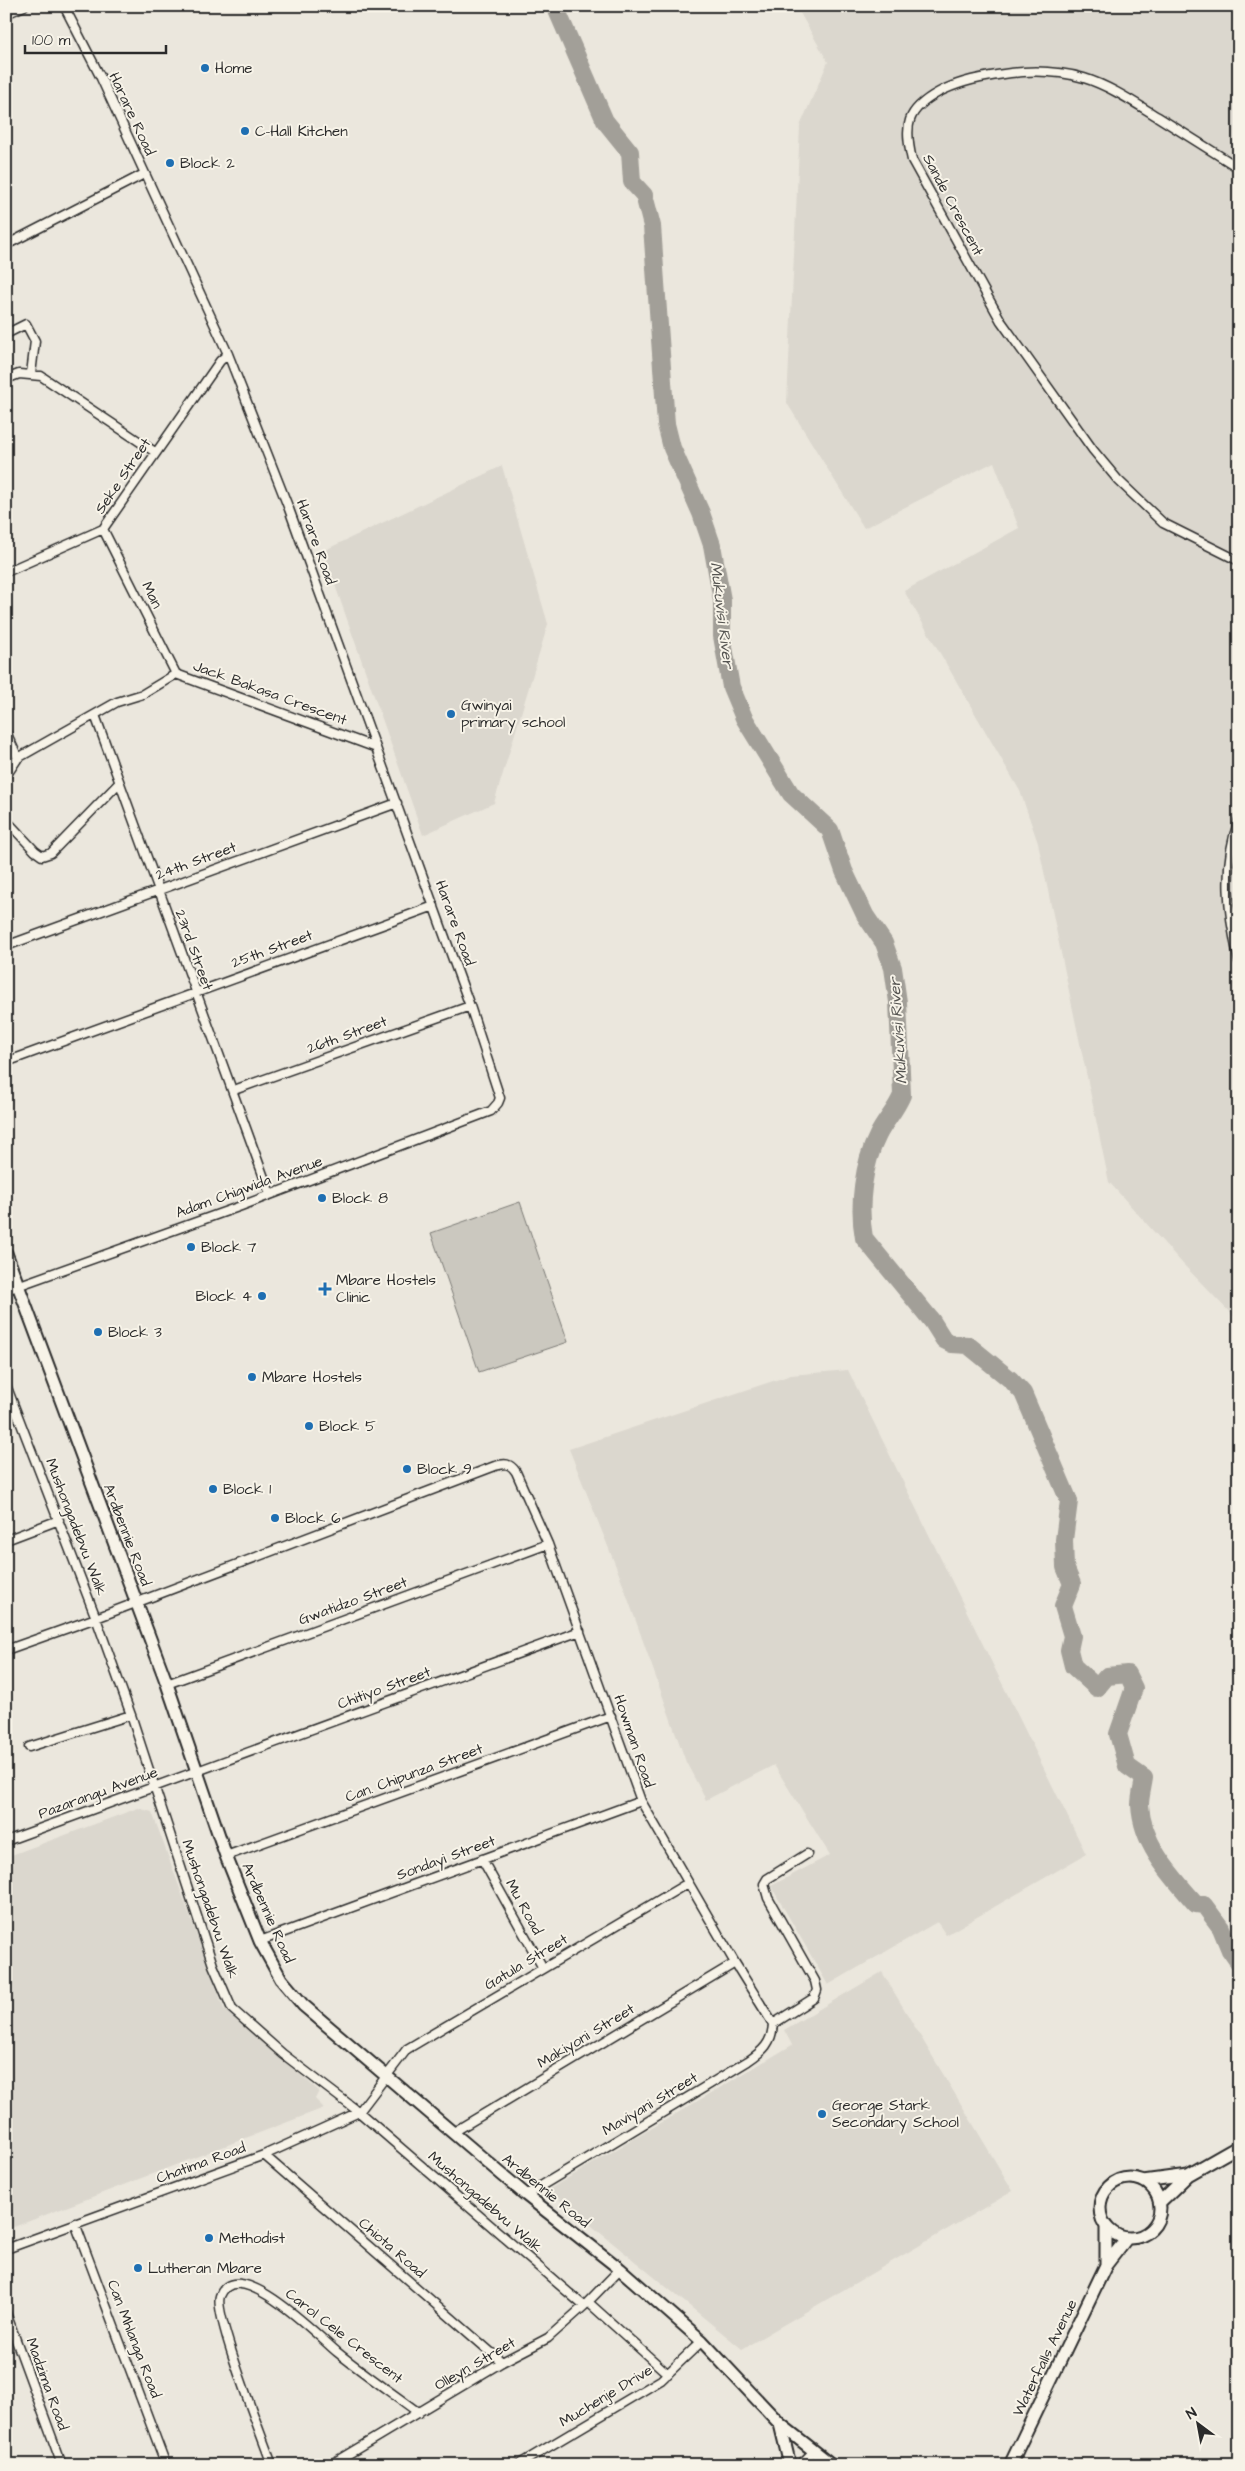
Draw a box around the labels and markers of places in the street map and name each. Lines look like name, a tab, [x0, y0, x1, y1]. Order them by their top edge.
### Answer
place label: Home	[215, 58, 252, 79]
marker: Home	[199, 62, 211, 74]
place label: C-Hall Kitchen	[255, 121, 348, 142]
marker: C-Hall Kitchen	[239, 125, 251, 137]
place label: Block 2	[180, 153, 235, 174]
marker: Block 2	[164, 157, 176, 169]
place label: Gwinyai primary school	[461, 695, 565, 734]
marker: Gwinyai primary school	[445, 708, 457, 720]
place label: Block 8	[332, 1188, 388, 1209]
marker: Block 8	[316, 1192, 328, 1204]
place label: Block 7	[201, 1237, 256, 1258]
marker: Block 7	[185, 1241, 197, 1253]
place label: Mbare Hostels Clinic	[336, 1270, 436, 1308]
marker: Mbare Hostels Clinic	[318, 1282, 332, 1296]
place label: Block 4	[196, 1286, 252, 1307]
marker: Block 4	[256, 1290, 268, 1302]
place label: Block 3	[108, 1322, 162, 1343]
marker: Block 3	[92, 1326, 104, 1338]
place label: Mbare Hostels	[262, 1367, 362, 1388]
marker: Mbare Hostels	[246, 1371, 258, 1383]
place label: Block 5	[319, 1416, 376, 1437]
marker: Block 5	[303, 1420, 315, 1432]
place label: Block 9	[417, 1459, 472, 1480]
marker: Block 9	[401, 1463, 413, 1475]
place label: Block 1	[223, 1479, 271, 1500]
marker: Block 1	[207, 1483, 219, 1495]
place label: Block 6	[285, 1508, 341, 1529]
marker: Block 6	[269, 1512, 281, 1524]
place label: George Stark Secondary School	[832, 2095, 959, 2134]
marker: George Stark Secondary School	[816, 2108, 828, 2120]
place label: Methodist	[219, 2228, 285, 2249]
marker: Methodist	[203, 2232, 215, 2244]
place label: Lutheran Mbare	[148, 2258, 262, 2279]
marker: Lutheran Mbare	[132, 2262, 144, 2274]

